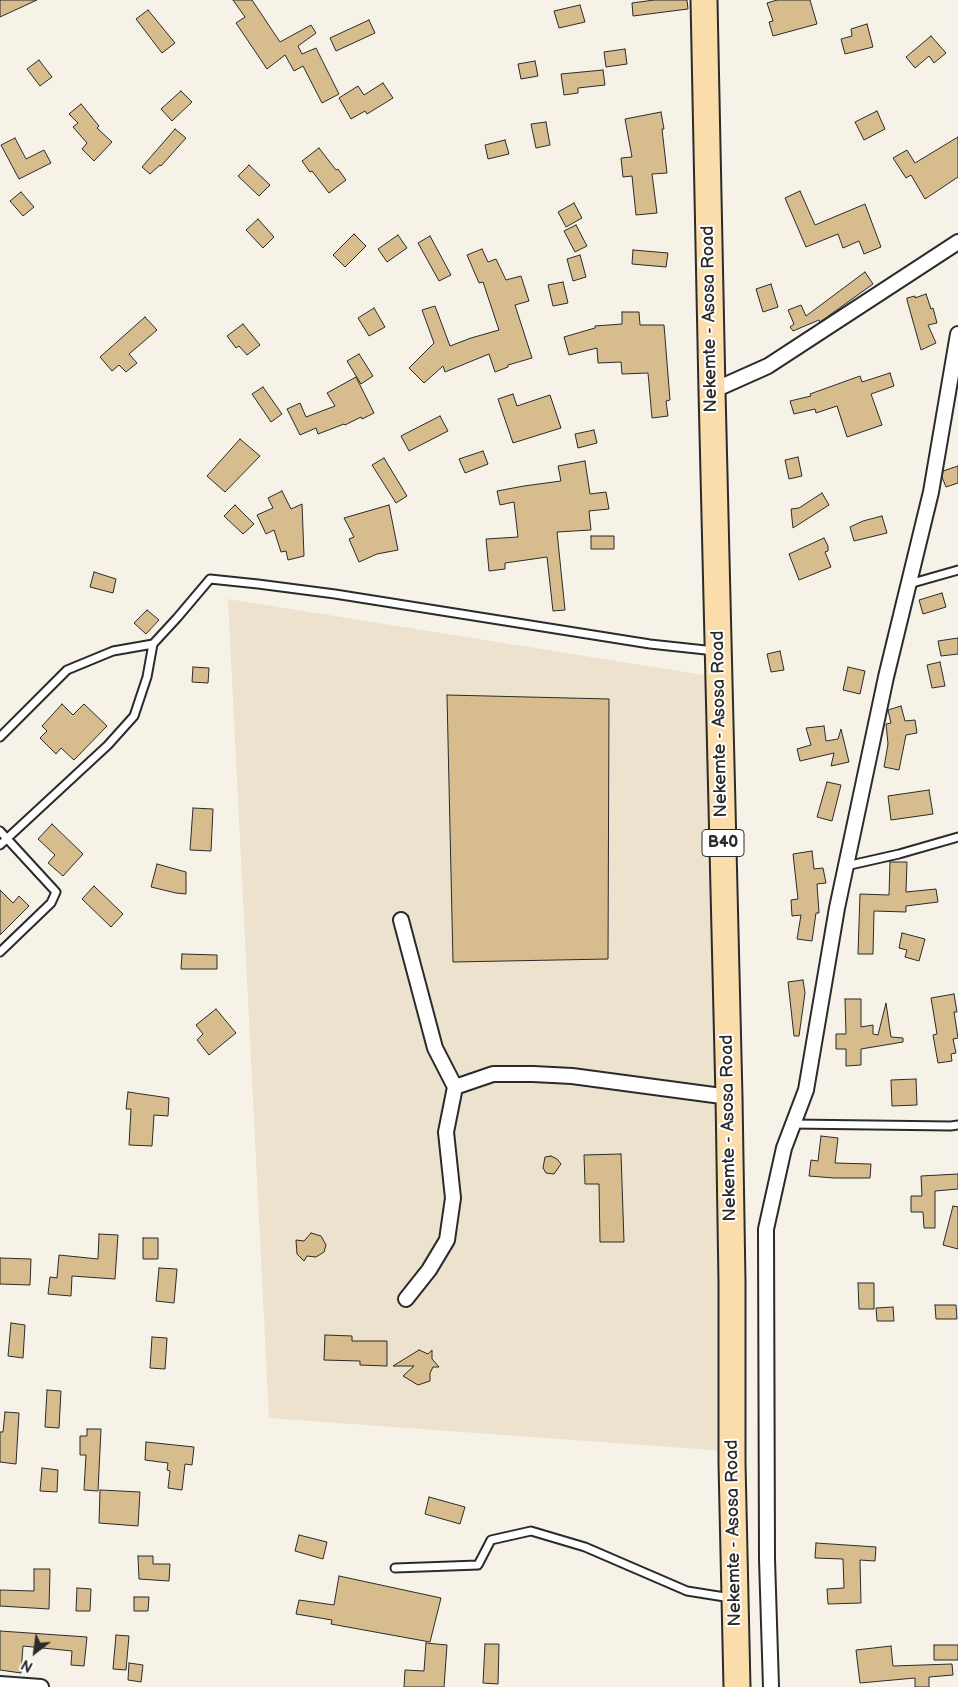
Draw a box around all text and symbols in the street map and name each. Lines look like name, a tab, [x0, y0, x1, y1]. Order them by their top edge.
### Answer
street label: Nekemte - Asosa Road	[698, 225, 722, 413]
street label: Nekemte - Asosa Road	[708, 630, 732, 818]
road number: B40	[702, 830, 744, 856]
street label: Nekemte - Asosa Road	[717, 1034, 741, 1222]
street label: Nekemte - Asosa Road	[722, 1439, 746, 1627]
north arrow	[10, 1627, 60, 1677]
text: N	[18, 1655, 36, 1675]

